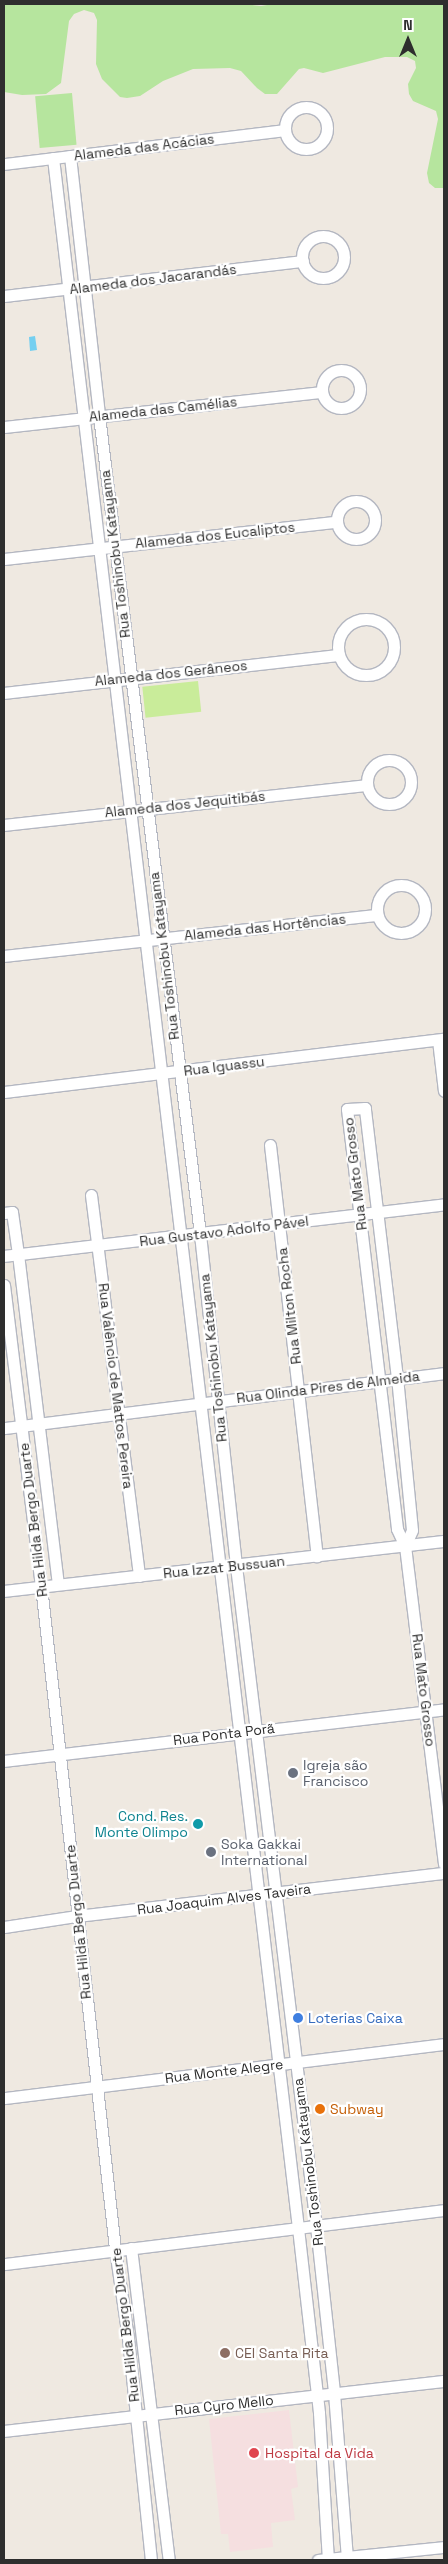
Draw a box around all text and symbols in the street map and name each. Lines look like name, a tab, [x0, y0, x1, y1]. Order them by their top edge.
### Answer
north arrow	[383, 15, 433, 65]
text: N	[403, 16, 413, 34]
street label: Alameda das Acácias	[73, 130, 215, 164]
street label: Alameda dos Jacarandás	[68, 260, 238, 298]
street label: Alameda das Camélias	[88, 393, 238, 425]
street label: Rua Toshinobu Katayama	[96, 469, 134, 639]
street label: Alameda dos Eucaliptos	[134, 518, 296, 552]
street label: Alameda dos Gerâneos	[94, 657, 248, 689]
street label: Alameda dos Jequitibás	[104, 787, 266, 821]
street label: Rua Toshinobu Katayama	[145, 871, 183, 1041]
street label: Alameda das Hortências	[183, 910, 347, 944]
street label: Rua Iguassu	[183, 1053, 265, 1079]
street label: Rua Mato Grosso	[340, 1117, 370, 1231]
street label: Rua Gustavo Adolfo Pável	[138, 1212, 310, 1250]
street label: Rua Milton Rocha	[274, 1247, 304, 1365]
street label: Rua Toshinobu Katayama	[196, 1273, 230, 1443]
street label: Rua Valêncio de Mattos Pereira	[95, 1282, 137, 1490]
street label: Rua Olinda Pires de Almeida	[235, 1367, 421, 1407]
street label: Rua Hilda Bergo Duarte	[15, 1442, 51, 1598]
street label: Rua Izzat Bussuan	[162, 1552, 286, 1582]
street label: Rua Mato Grosso	[409, 1633, 439, 1747]
street label: Rua Ponta Porã	[172, 1719, 276, 1749]
place label: Igreja são Francisco	[303, 1757, 368, 1790]
marker: Igreja são Francisco	[287, 1767, 299, 1779]
place label: Cond. Res. Monte Olimpo	[95, 1808, 188, 1840]
marker: Cond. Res. Monte Olimpo	[192, 1818, 204, 1830]
place label: Soka Gakkai International	[221, 1836, 307, 1868]
street label: Rua Hilda Bergo Duarte	[62, 1844, 94, 2000]
marker: Soka Gakkai International	[205, 1846, 217, 1858]
street label: Rua Joaquim Alves Taveira	[136, 1880, 312, 1918]
place label: Loterias Caixa	[308, 2010, 403, 2026]
marker: Loterias Caixa	[292, 2012, 304, 2024]
street label: Rua Monte Alegre	[164, 2055, 284, 2087]
street label: Rua Toshinobu Katayama	[289, 2077, 327, 2247]
place label: Subway	[330, 2101, 384, 2117]
marker: Subway	[314, 2103, 326, 2115]
street label: Rua Hilda Bergo Duarte	[107, 2247, 143, 2403]
place label: CEI Santa Rita	[235, 2345, 329, 2361]
marker: CEI Santa Rita	[219, 2347, 231, 2359]
street label: Rua Cyro Mello	[173, 2391, 275, 2419]
place label: Hospital da Vida	[265, 2445, 374, 2461]
marker: Hospital da Vida	[247, 2446, 261, 2460]

